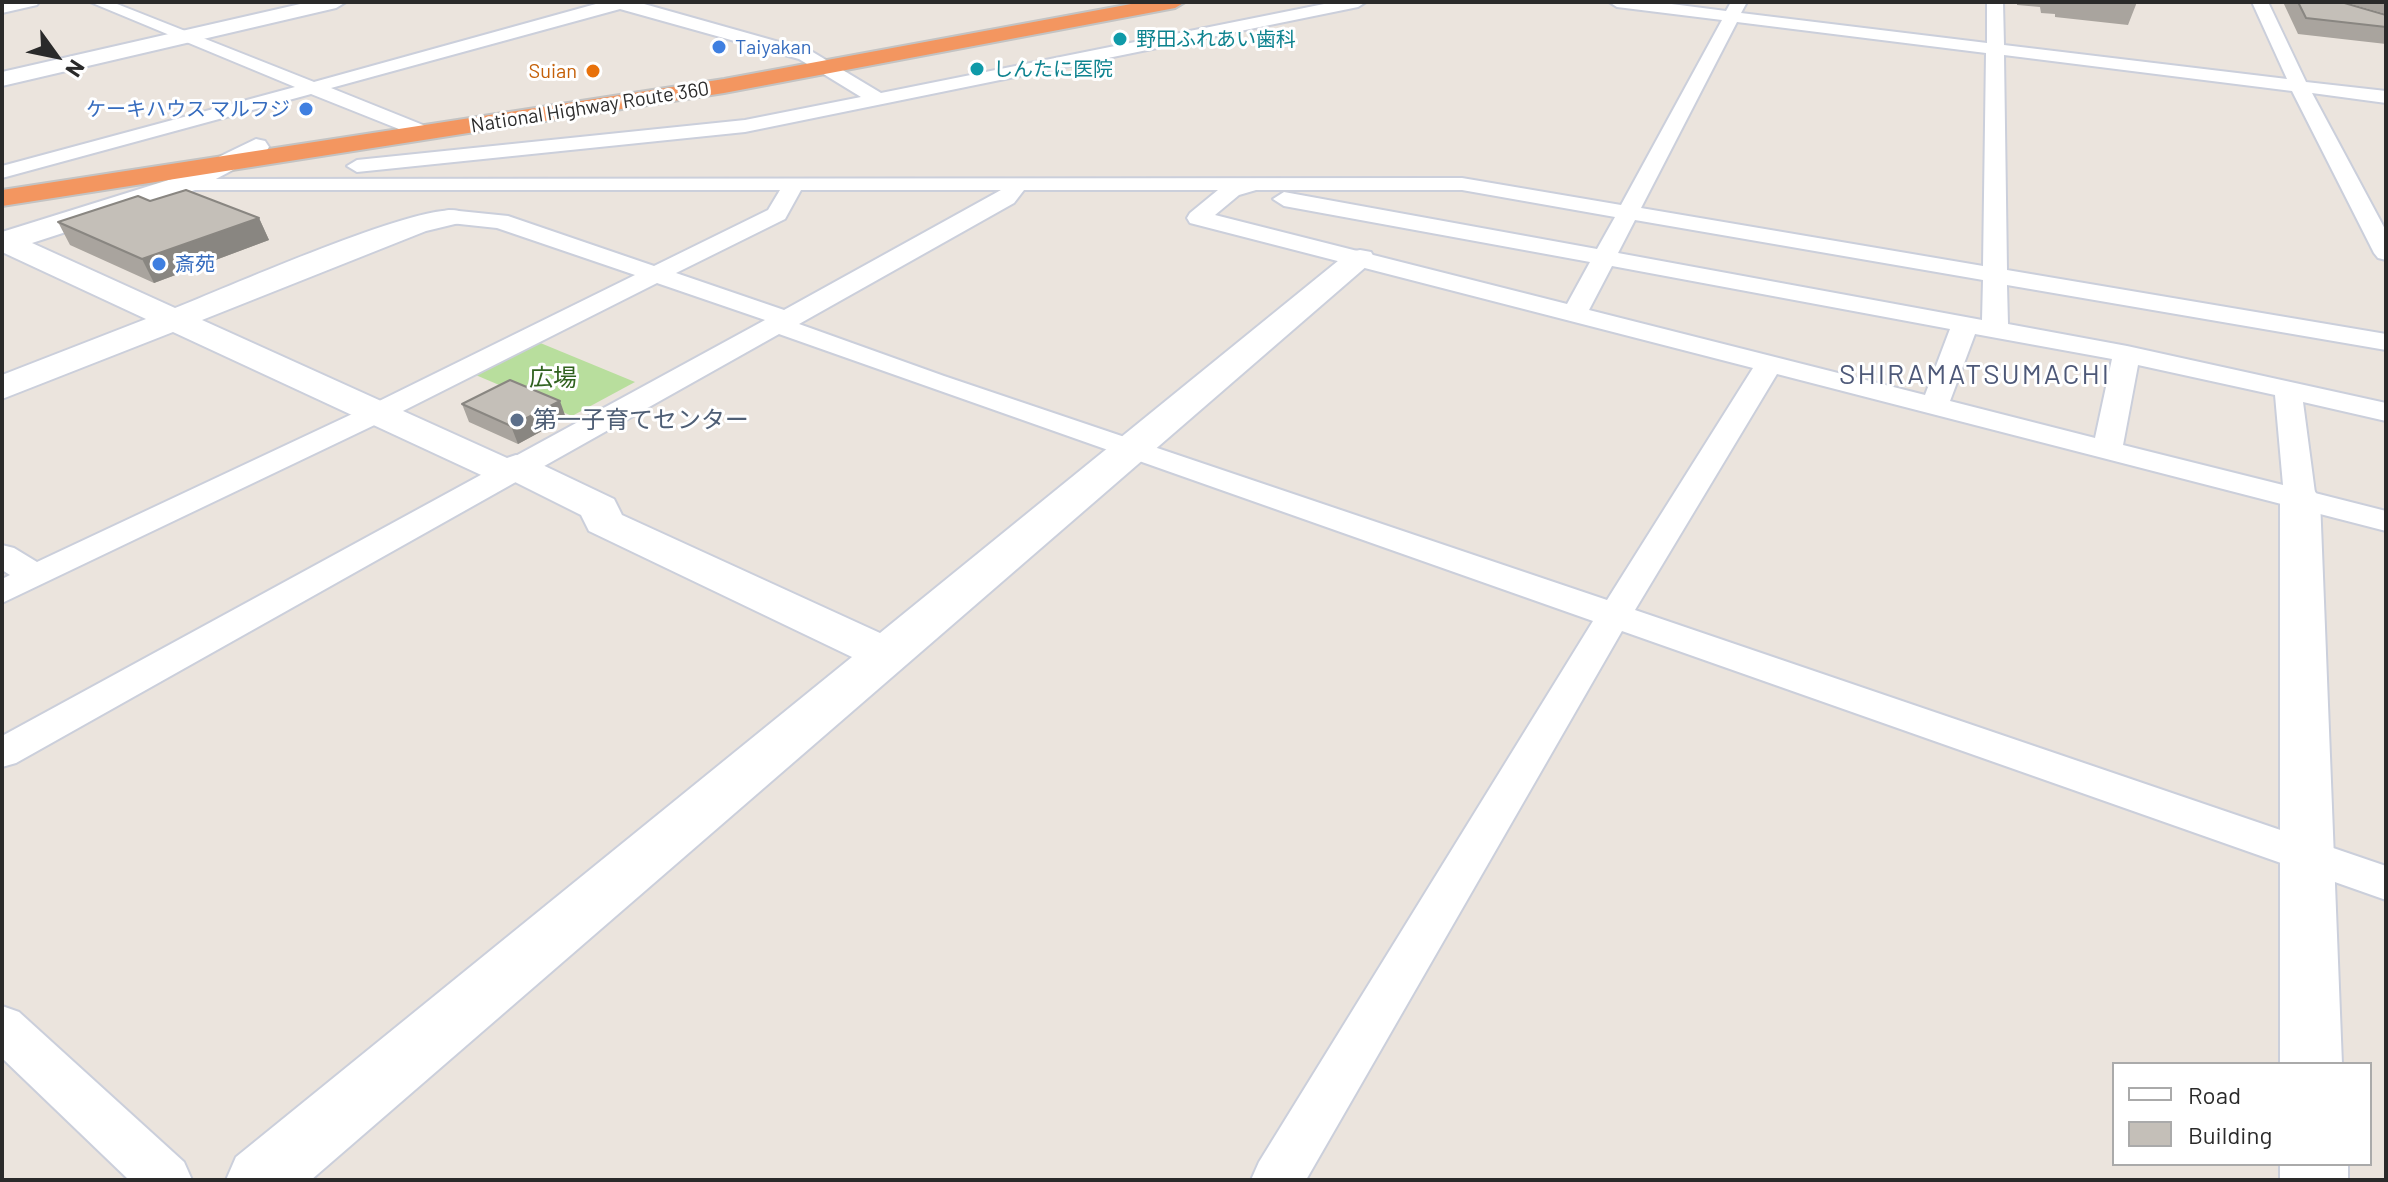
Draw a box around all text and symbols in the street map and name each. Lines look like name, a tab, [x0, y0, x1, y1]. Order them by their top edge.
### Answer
north arrow	[16, 16, 96, 96]
place label: 野田ふれあい歯科	[1136, 27, 1296, 51]
marker: 野田ふれあい歯科	[1111, 30, 1129, 48]
place label: Taiyakan	[735, 35, 811, 59]
marker: Taiyakan	[710, 38, 728, 56]
text: N	[61, 56, 91, 82]
place label: しんたに医院	[993, 57, 1113, 81]
place label: Suian	[529, 59, 577, 83]
marker: しんたに医院	[968, 60, 986, 78]
marker: Suian	[584, 62, 602, 80]
street label: National Highway Route 360	[469, 76, 711, 138]
place label: ケーキハウス マルフジ	[86, 97, 290, 121]
marker: ケーキハウス マルフジ	[297, 100, 315, 118]
place label: 斎苑	[175, 252, 215, 276]
marker: 斎苑	[150, 255, 168, 273]
district label: SHIRAMATSUMACHI	[1839, 358, 2111, 392]
park label: 広場	[529, 364, 577, 392]
place label: 第一子育てセンター	[533, 406, 749, 434]
marker: 第一子育てセンター	[508, 411, 526, 429]
legend	[2112, 1062, 2372, 1166]
text: Road	[2188, 1080, 2241, 1109]
text: Building	[2188, 1120, 2272, 1149]

